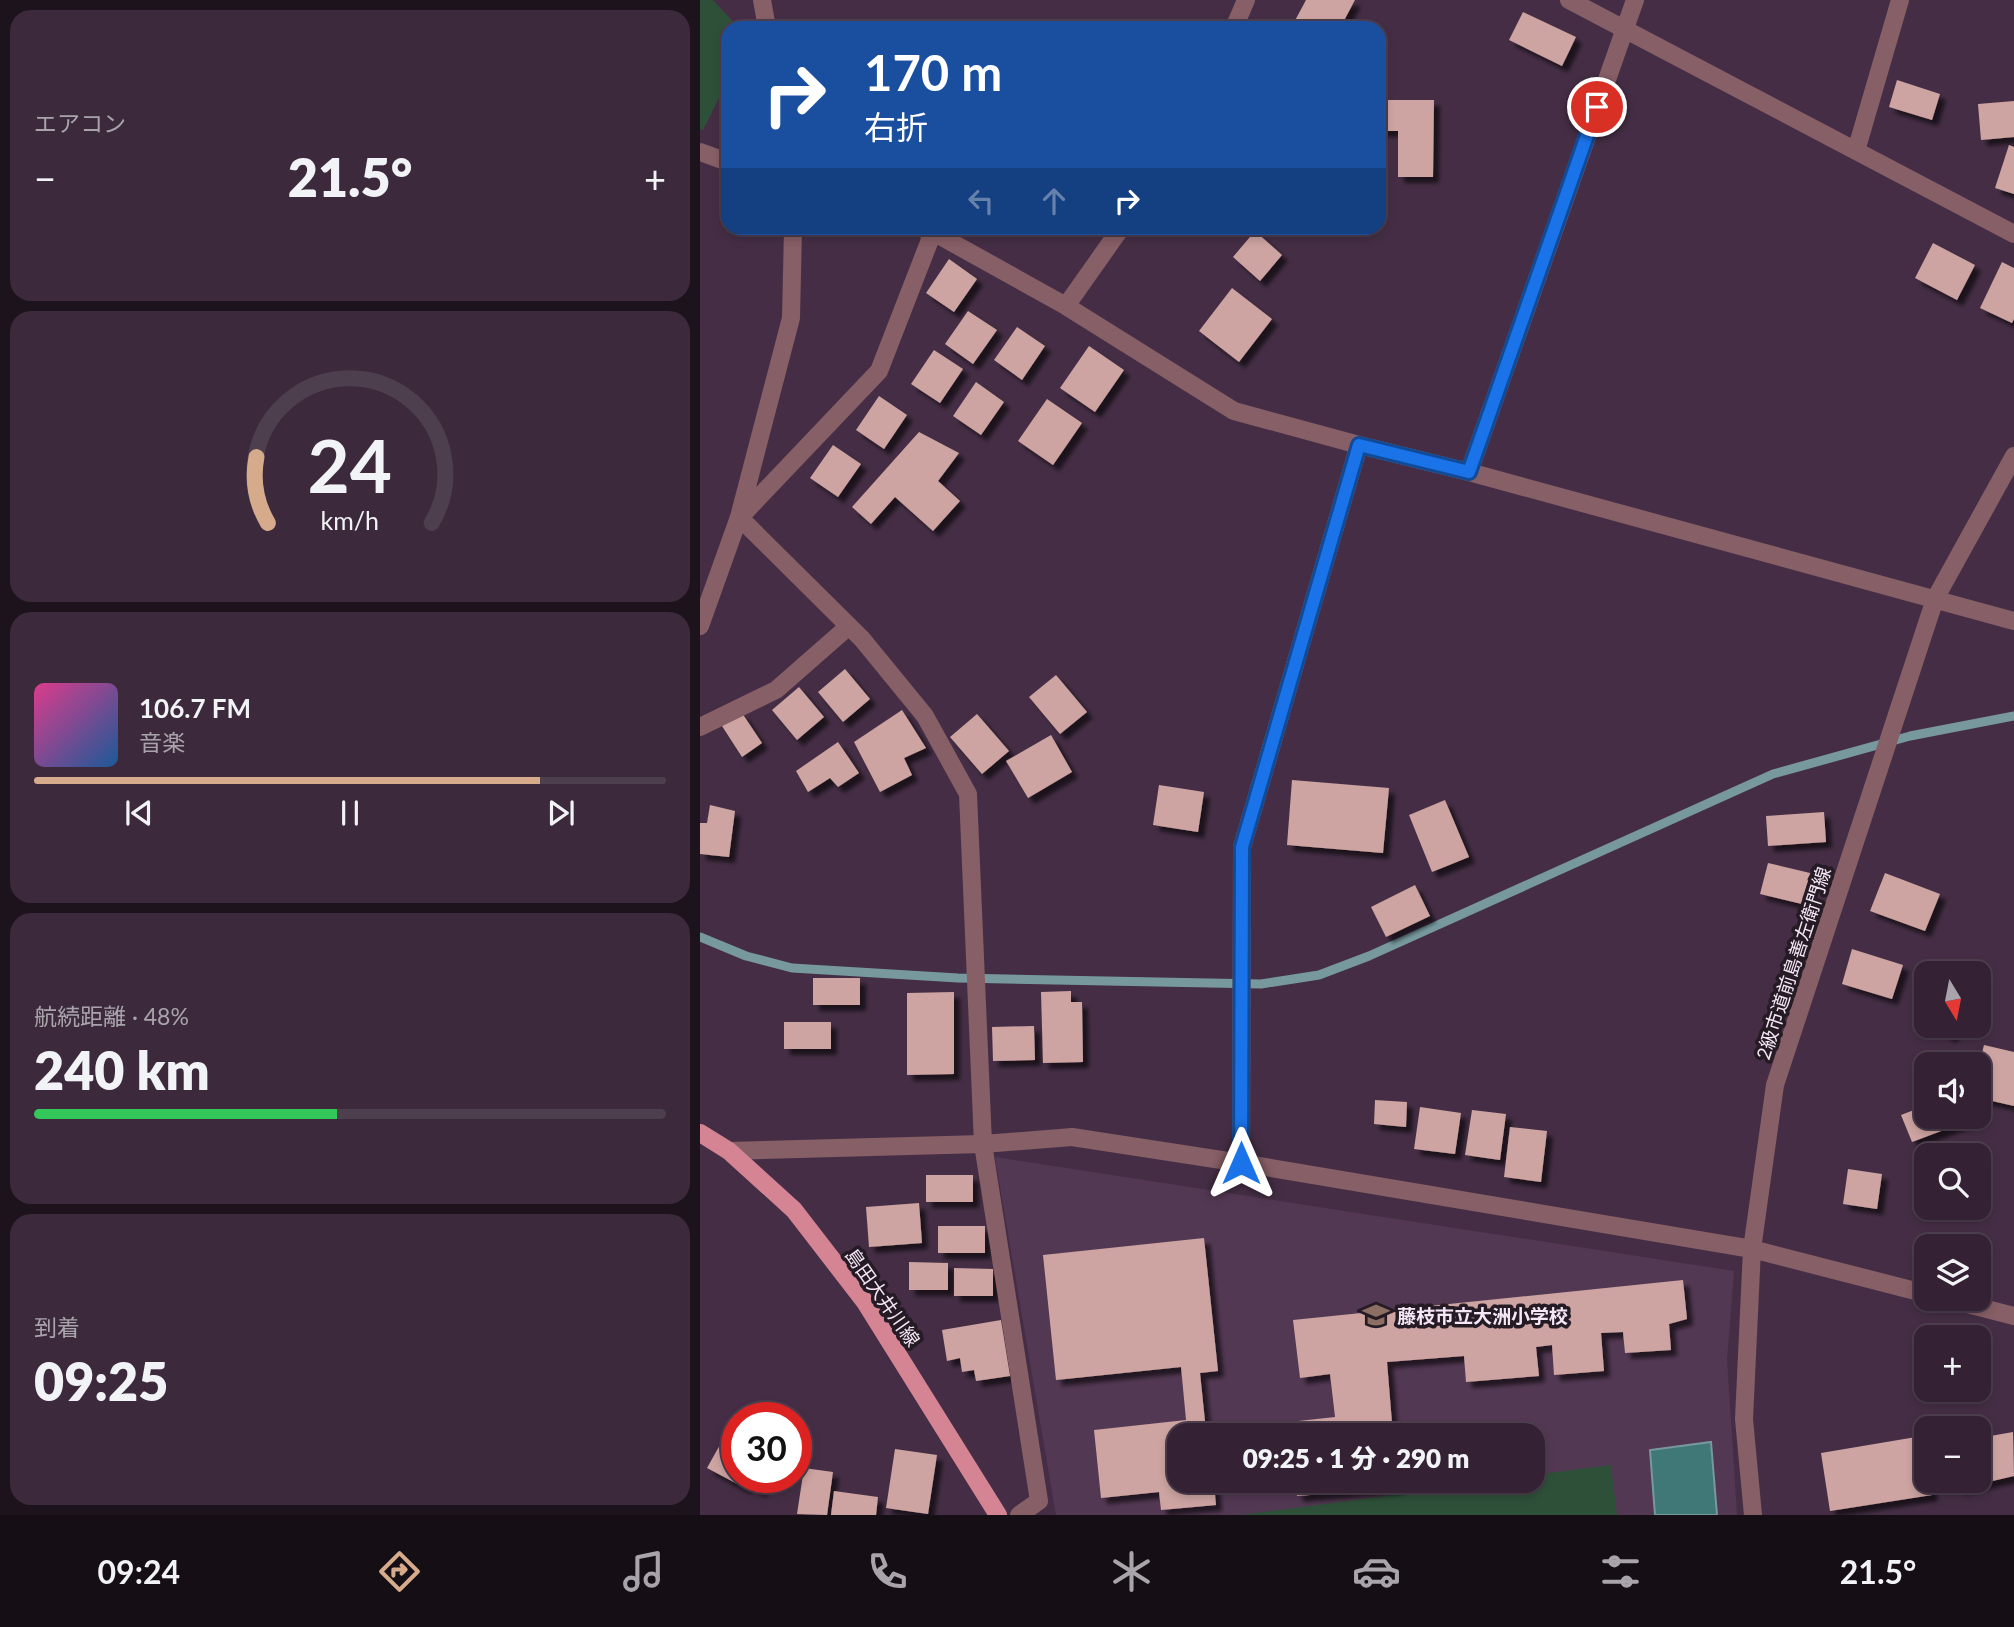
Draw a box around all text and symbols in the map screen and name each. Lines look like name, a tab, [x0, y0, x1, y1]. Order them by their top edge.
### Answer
text: 170 m	[864, 43, 1002, 101]
icon: right	[749, 49, 840, 140]
pin	[1567, 77, 1627, 137]
icon: arrive	[1578, 88, 1616, 126]
text: 右折	[864, 107, 928, 146]
text: エアコン	[34, 109, 126, 137]
text: 21.5°	[288, 146, 412, 208]
text: −	[34, 155, 56, 201]
text: +	[644, 155, 666, 201]
icon: left	[962, 182, 1000, 220]
icon: ahead	[1035, 182, 1073, 220]
icon: right	[1108, 182, 1146, 220]
text: 24	[308, 421, 392, 509]
text: km/h	[321, 504, 379, 534]
text: 106.7 FM	[139, 692, 251, 724]
text: 音楽	[139, 728, 185, 756]
icon: previous	[120, 794, 158, 832]
icon: pause	[331, 794, 369, 832]
icon: next	[542, 794, 580, 832]
street label: 2級市道前島善左衛門線	[1751, 864, 1835, 1062]
north arrow	[1914, 961, 1992, 1038]
map controls	[1914, 961, 1991, 1493]
text: 航続距離 · 48%	[34, 1002, 189, 1030]
text: 240 km	[34, 1039, 210, 1101]
button: sound	[1914, 1052, 1991, 1129]
position arrow	[1204, 1126, 1278, 1200]
button: search	[1914, 1143, 1991, 1220]
button: layers	[1914, 1234, 1991, 1311]
street label: 島田大井川線	[841, 1244, 925, 1350]
school or university icon: 藤枝市立大洲小学校	[1361, 1300, 1391, 1330]
place label: 藤枝市立大洲小学校	[1397, 1304, 1568, 1327]
text: 到着	[34, 1313, 80, 1341]
button: +	[1914, 1325, 1991, 1402]
text: 09:25	[34, 1350, 168, 1412]
speed limit sign: 30	[721, 1402, 812, 1493]
button: −	[1914, 1416, 1991, 1493]
text: 09:25 · 1 分 · 290 m	[1243, 1442, 1469, 1474]
icon: directions	[375, 1547, 424, 1596]
icon: music	[619, 1547, 668, 1596]
icon: phone	[863, 1547, 912, 1596]
icon: climate	[1107, 1547, 1156, 1596]
icon: car	[1352, 1547, 1401, 1596]
icon: filters	[1596, 1547, 1645, 1596]
text: 09:24	[98, 1552, 180, 1591]
text: 21.5°	[1840, 1552, 1916, 1591]

